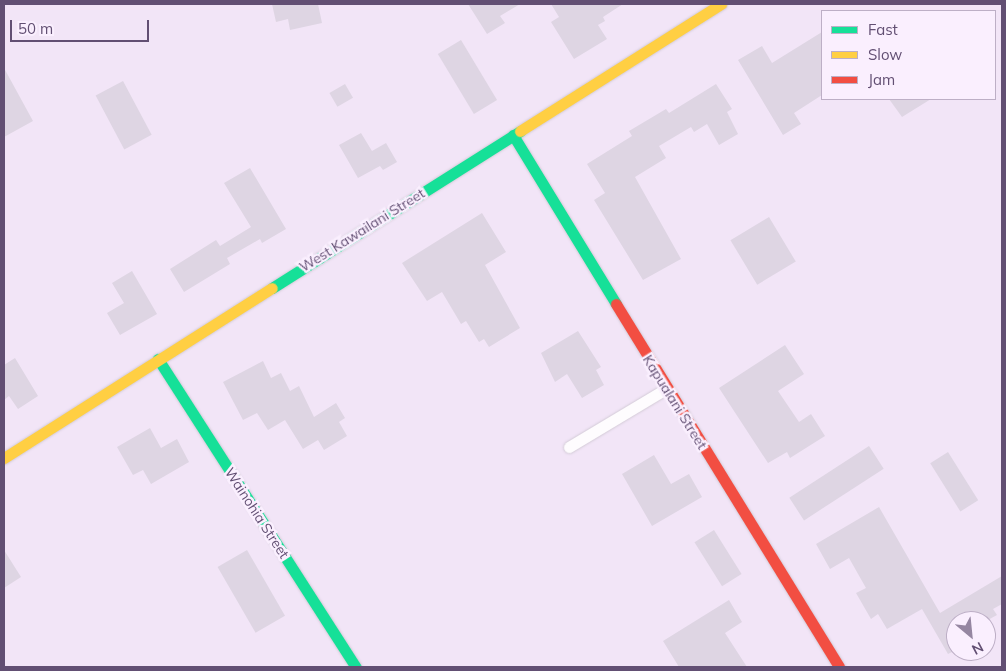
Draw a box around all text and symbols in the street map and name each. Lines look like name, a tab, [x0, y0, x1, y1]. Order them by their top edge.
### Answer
scale bar	[12, 10, 151, 42]
legend	[821, 10, 996, 100]
text: 50 m	[18, 19, 53, 38]
text: Fast	[868, 20, 898, 39]
text: Slow	[868, 45, 902, 64]
text: Jam	[868, 70, 895, 89]
street label: West Kawailani Street	[296, 185, 428, 275]
street label: Kapualani Street	[639, 352, 711, 452]
street label: Wainohia Street	[221, 464, 293, 562]
north arrow	[946, 611, 996, 661]
text: N	[969, 638, 986, 659]

